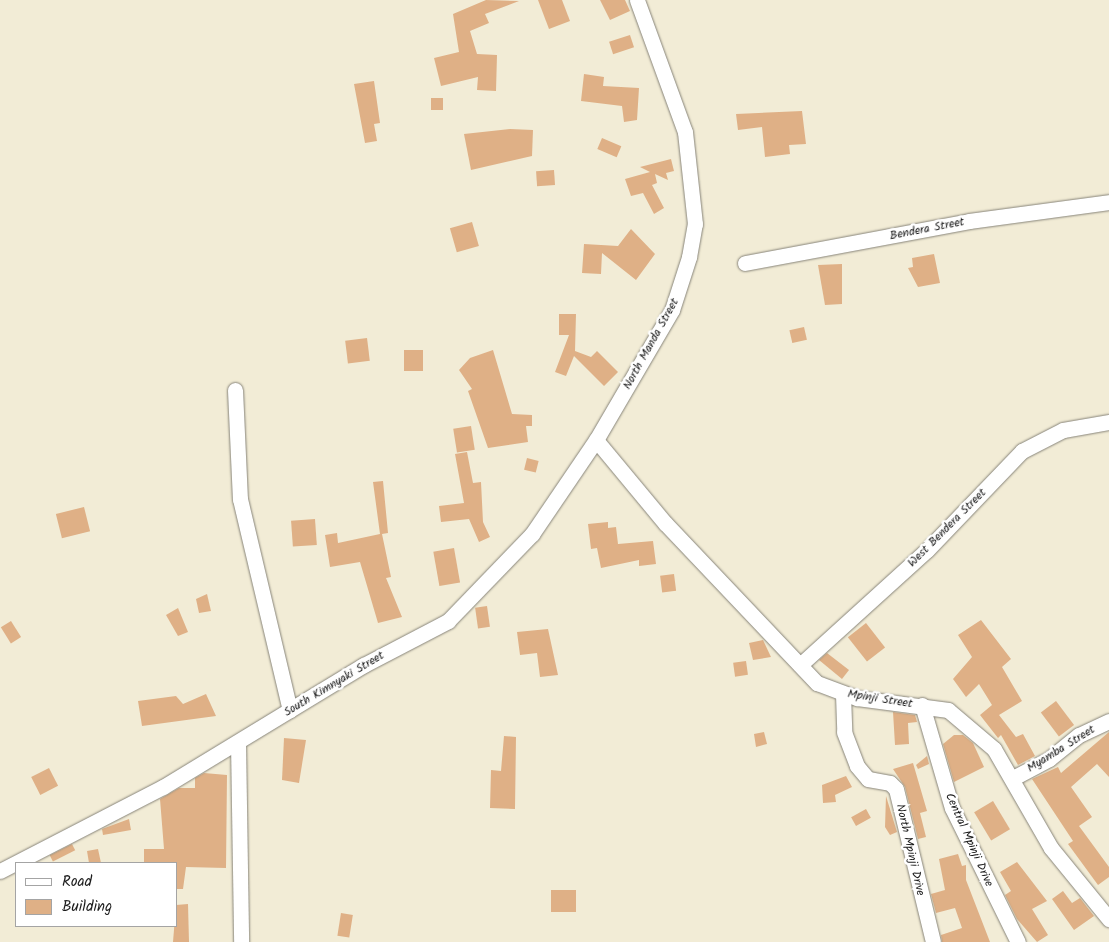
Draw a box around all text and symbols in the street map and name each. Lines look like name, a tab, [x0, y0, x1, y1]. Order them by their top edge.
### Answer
street label: Bendera Street	[888, 215, 966, 243]
street label: North Manda Street	[620, 296, 682, 392]
street label: West Bendera Street	[905, 486, 989, 570]
street label: South Kimnyaki Street	[281, 648, 387, 720]
street label: Mpinji Street	[846, 687, 914, 711]
street label: Myamba Street	[1024, 722, 1098, 776]
street label: Central Mpinji Drive	[942, 791, 996, 889]
street label: North Mpinji Drive	[892, 803, 928, 897]
legend	[15, 862, 178, 927]
text: Road	[62, 870, 92, 894]
text: Building	[62, 895, 112, 919]

